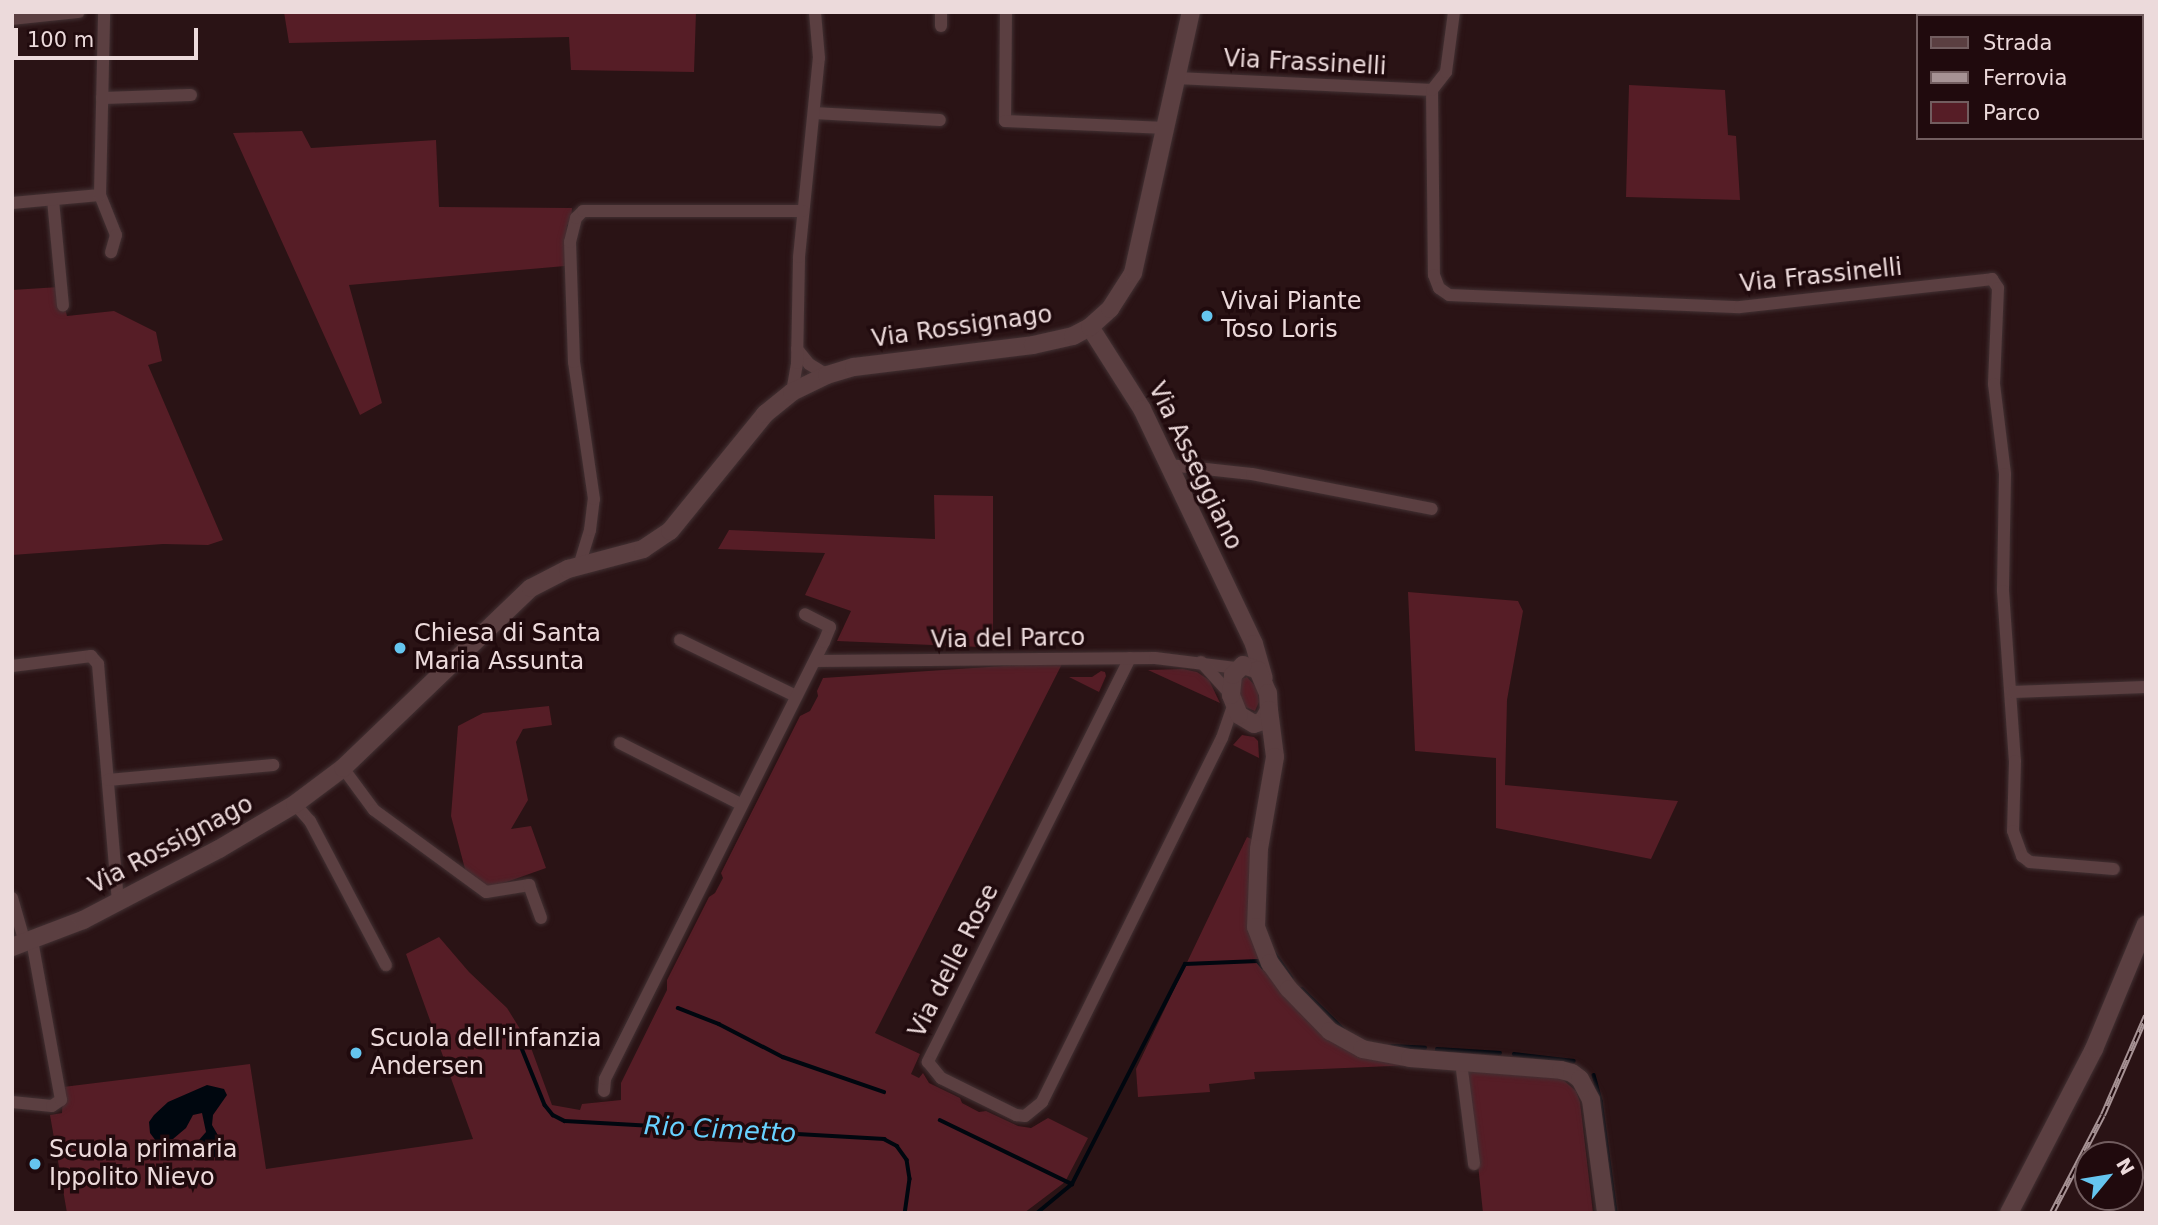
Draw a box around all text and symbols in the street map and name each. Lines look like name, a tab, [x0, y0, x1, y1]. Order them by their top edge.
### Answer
scale bar	[18, 14, 201, 58]
legend	[1916, 14, 2144, 140]
text: 100 m	[27, 28, 94, 52]
text: Strada	[1983, 31, 2052, 55]
street label: Via Frassinelli	[1223, 44, 1387, 82]
text: Ferrovia	[1983, 66, 2067, 90]
text: Parco	[1983, 101, 2040, 125]
street label: Via Frassinelli	[1738, 253, 1904, 299]
place label: Vivai Piante Toso Loris	[1221, 288, 1361, 344]
street label: Via Rossignago	[870, 300, 1054, 354]
marker: Vivai Piante Toso Loris	[1199, 308, 1215, 324]
street label: Via Asseggiano	[1142, 378, 1248, 554]
place label: Chiesa di Santa Maria Assunta	[414, 620, 601, 676]
street label: Via del Parco	[931, 623, 1085, 655]
marker: Chiesa di Santa Maria Assunta	[392, 640, 408, 656]
street label: Via Rossignago	[84, 790, 258, 900]
street label: Via delle Rose	[903, 880, 1005, 1042]
place label: Scuola dell'infanzia Andersen	[370, 1025, 601, 1081]
marker: Scuola dell'infanzia Andersen	[348, 1045, 364, 1061]
water label: Rio Cimetto	[643, 1110, 797, 1150]
place label: Scuola primaria Ippolito Nievo	[49, 1136, 237, 1192]
north arrow	[2074, 1141, 2144, 1211]
text: N	[2112, 1154, 2139, 1179]
marker: Scuola primaria Ippolito Nievo	[27, 1156, 43, 1172]

